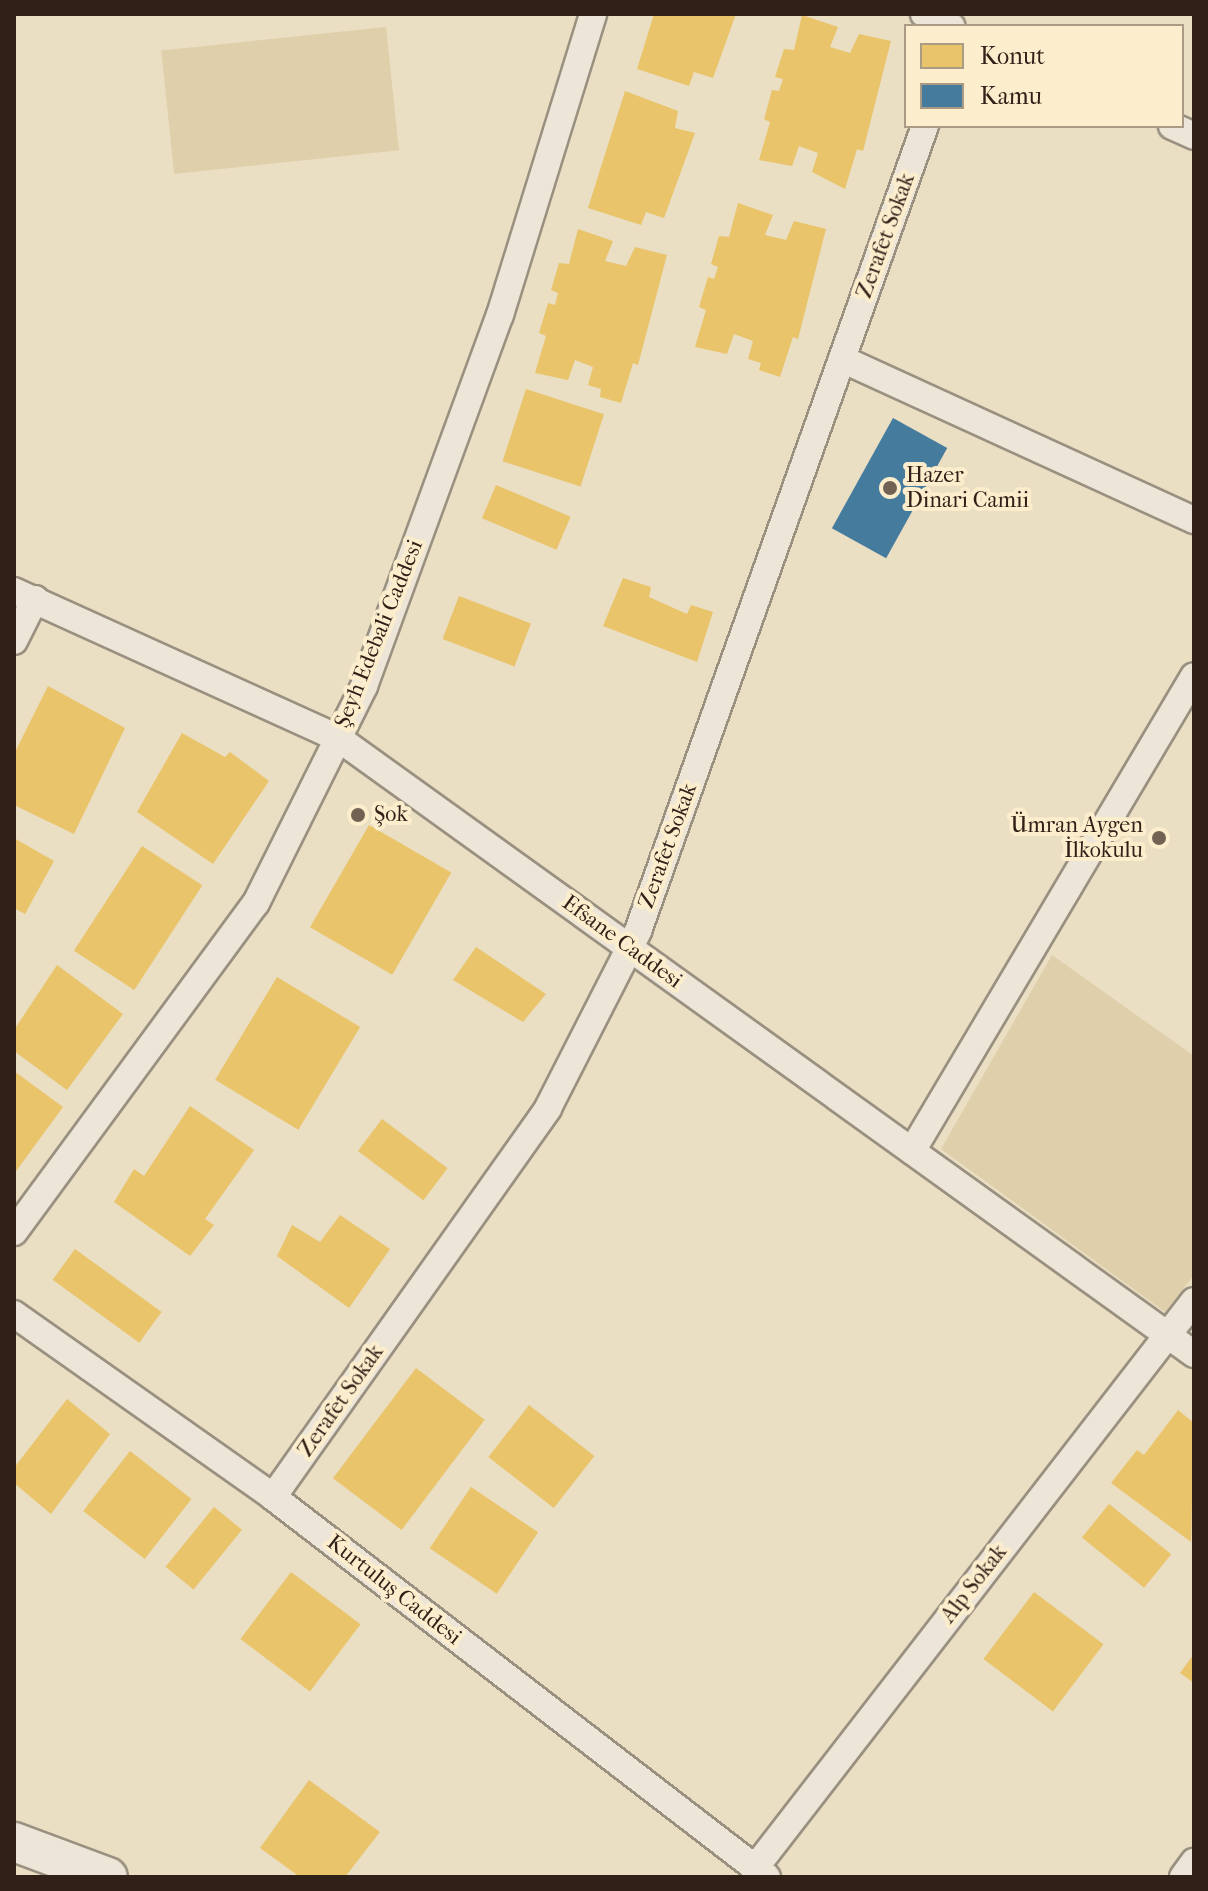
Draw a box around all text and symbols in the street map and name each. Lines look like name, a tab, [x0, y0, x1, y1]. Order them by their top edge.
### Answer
legend	[904, 24, 1184, 128]
text: Konut	[980, 42, 1045, 70]
text: Kamu	[980, 82, 1042, 110]
street label: Zerafet Sokak	[851, 170, 921, 302]
place label: Hazer Dinari Camii	[906, 462, 1029, 514]
marker: Hazer Dinari Camii	[881, 479, 899, 497]
street label: Şeyh Edebali Caddesi	[329, 536, 429, 732]
street label: Zerafet Sokak	[633, 780, 703, 912]
place label: Şok	[374, 802, 408, 828]
marker: Şok	[349, 806, 367, 824]
place label: Ümran Aygen İlkokulu	[1010, 812, 1143, 864]
marker: Ümran Aygen İlkokulu	[1150, 829, 1168, 847]
street label: Efsane Caddesi	[557, 890, 687, 994]
street label: Zerafet Sokak	[293, 1340, 389, 1462]
street label: Kurtuluş Caddesi	[321, 1529, 467, 1651]
street label: Alp Sokak	[935, 1540, 1013, 1628]

